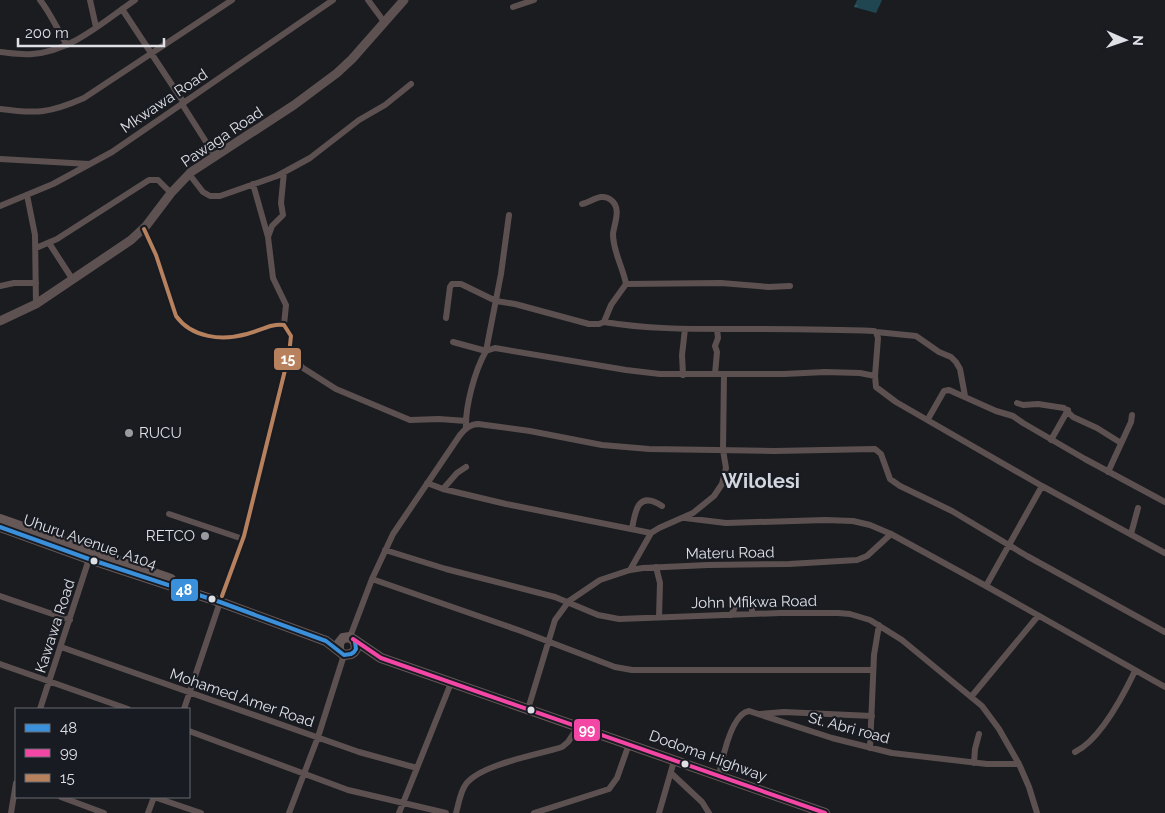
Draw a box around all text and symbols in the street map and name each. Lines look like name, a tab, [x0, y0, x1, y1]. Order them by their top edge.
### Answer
scale bar	[18, 15, 164, 47]
north arrow	[1100, 15, 1150, 65]
text: 200 m	[25, 24, 69, 42]
text: N	[1130, 35, 1146, 46]
street label: Mkwawa Road	[117, 65, 211, 137]
street label: Pawaga Road	[178, 103, 266, 171]
line badge: 15	[273, 347, 302, 371]
text: 15	[281, 351, 296, 367]
place label: RUCU	[139, 424, 182, 442]
marker: RUCU	[123, 427, 135, 439]
district label: Wilolesi	[722, 469, 800, 493]
street label: Uhuru Avenue, A104	[21, 511, 159, 573]
place label: RETCO	[146, 527, 195, 545]
marker: RETCO	[199, 530, 211, 542]
street label: Materu Road	[685, 543, 775, 563]
unlabelled marker	[89, 556, 99, 566]
street label: Kawawa Road	[31, 577, 79, 675]
line badge: 48	[170, 578, 199, 602]
text: 48	[176, 582, 192, 598]
street label: John Mfikwa Road	[691, 592, 817, 612]
unlabelled marker	[207, 594, 217, 604]
street label: Mohamed Amer Road	[167, 665, 317, 731]
unlabelled marker	[526, 705, 536, 715]
legend	[15, 708, 190, 798]
street label: St. Abri road	[806, 709, 892, 747]
line badge: 99	[573, 718, 601, 742]
text: 48	[60, 719, 77, 737]
text: 99	[579, 722, 595, 738]
street label: Dodoma Highway	[647, 726, 769, 786]
text: 99	[60, 744, 78, 762]
unlabelled marker	[680, 759, 690, 769]
text: 15	[60, 769, 75, 787]

